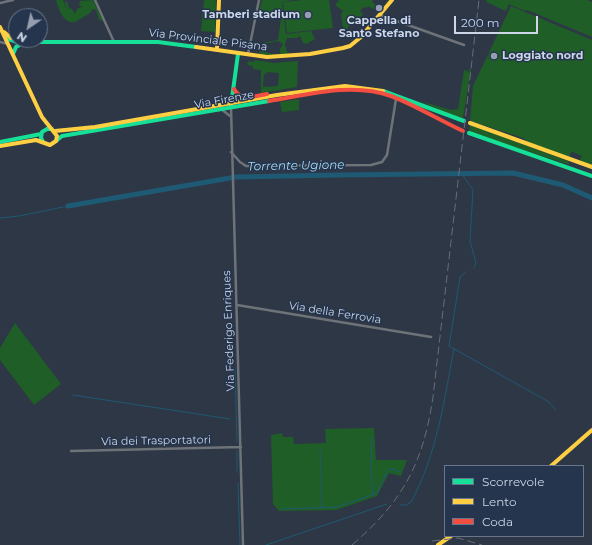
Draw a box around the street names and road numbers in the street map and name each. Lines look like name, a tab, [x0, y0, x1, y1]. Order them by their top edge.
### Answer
street label: Via Provinciale Pisana	[148, 26, 268, 54]
street label: Via Firenze	[193, 88, 255, 112]
street label: Via Federigo Enriques	[220, 270, 238, 392]
street label: Via della Ferrovia	[288, 299, 382, 327]
street label: Via dei Trasportatori	[101, 433, 211, 449]

